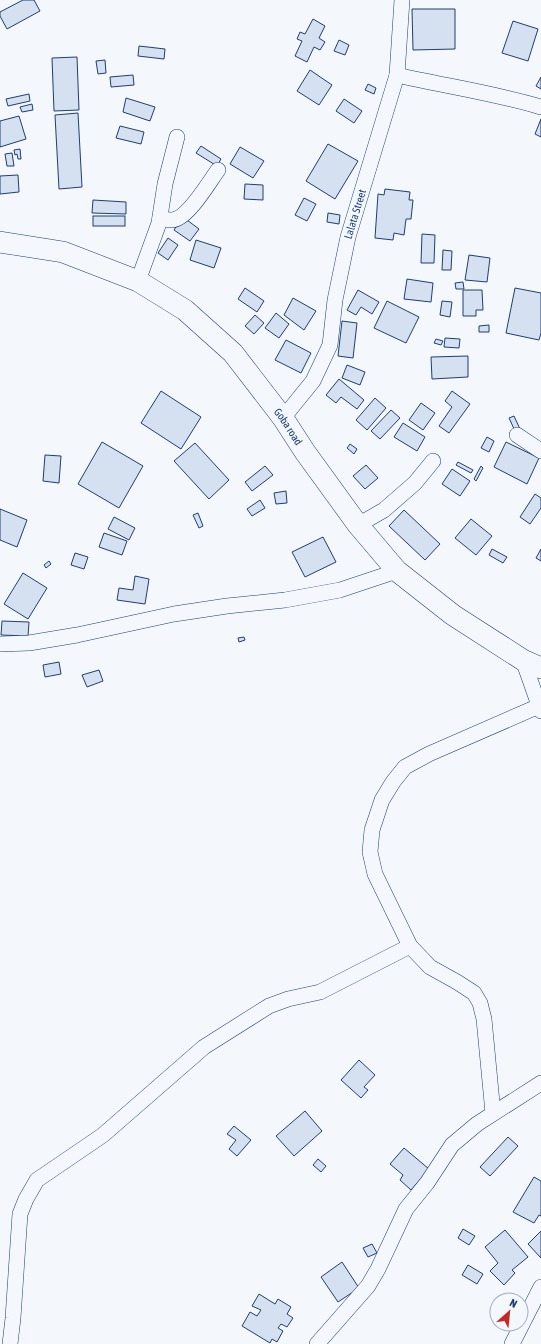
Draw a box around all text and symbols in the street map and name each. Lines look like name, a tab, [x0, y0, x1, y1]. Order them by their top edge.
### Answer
street label: Lalata Street	[342, 188, 368, 240]
street label: Goba road	[272, 406, 305, 447]
north arrow	[489, 1292, 529, 1332]
text: N	[508, 1296, 519, 1310]

